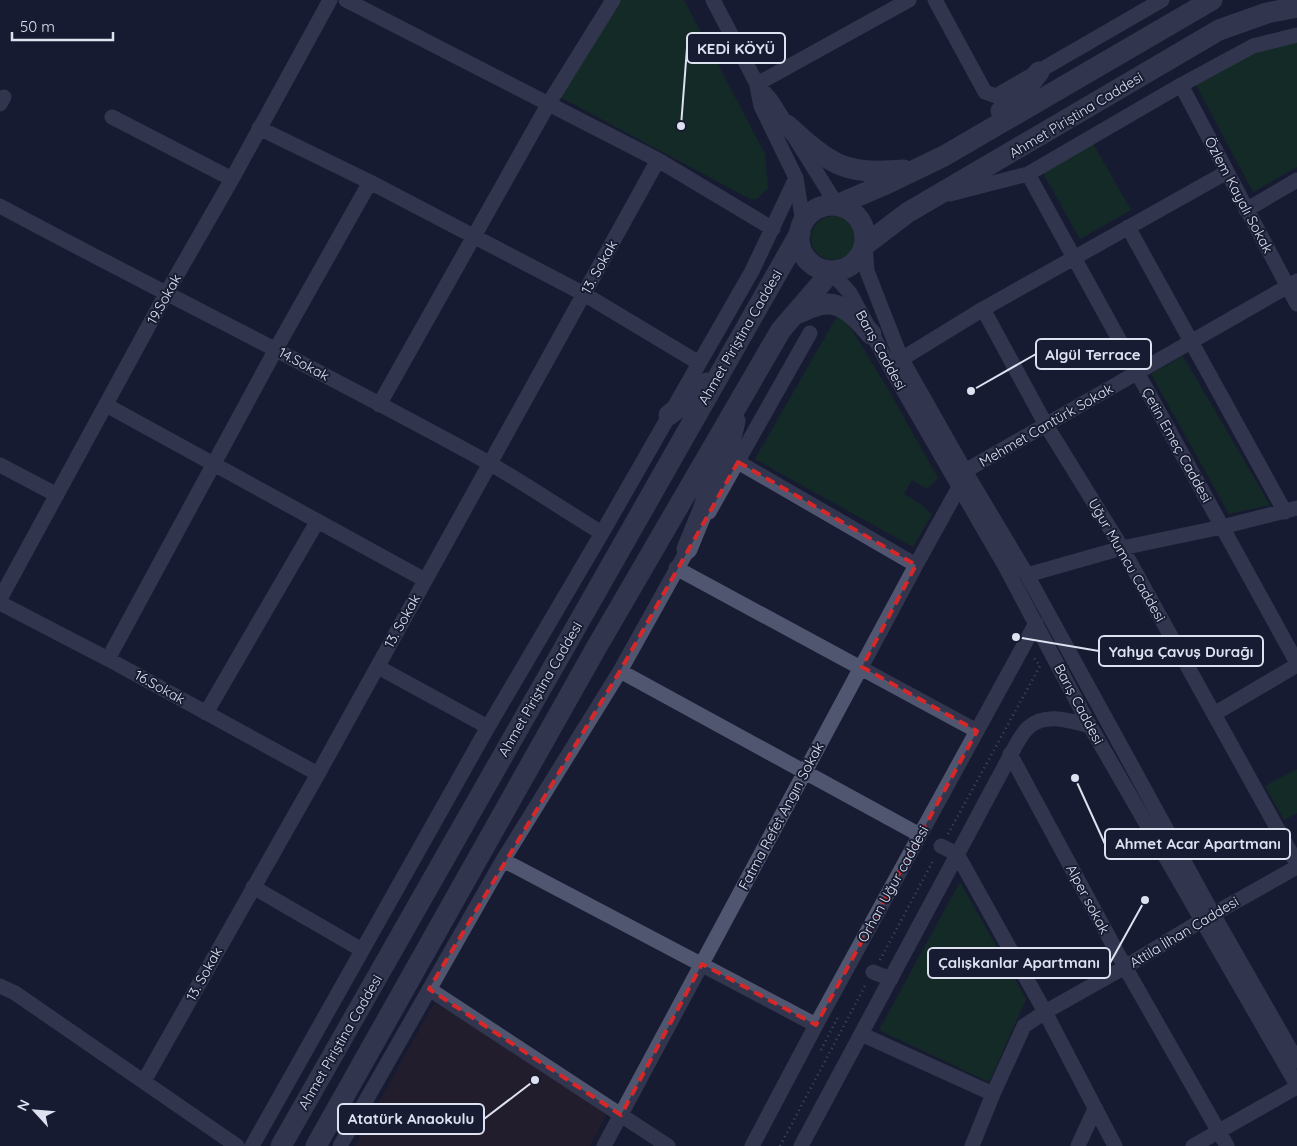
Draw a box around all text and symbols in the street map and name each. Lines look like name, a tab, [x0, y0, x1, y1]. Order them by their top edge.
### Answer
scale bar	[12, 10, 114, 42]
text: 50 m	[20, 17, 55, 36]
callout: KEDİ KÖYÜ	[687, 33, 785, 63]
text: KEDİ KÖYÜ	[697, 39, 775, 58]
street label: Ahmet Piriştina Caddesi	[1006, 68, 1146, 162]
street label: Özlem Kayalı Sokak	[1201, 134, 1277, 256]
street label: 13. Sokak	[577, 237, 621, 297]
street label: Ahmet Piriştina Caddesi	[694, 266, 786, 408]
street label: 19.Sokak	[143, 271, 185, 327]
street label: Barış Caddesi	[852, 307, 910, 393]
callout: Algül Terrace	[1036, 339, 1151, 369]
street label: 14.Sokak	[276, 343, 332, 385]
text: Algül Terrace	[1045, 345, 1141, 364]
street label: Mehmet Cantürk Sokak	[976, 379, 1116, 471]
street label: Çetin Emeç Caddesi	[1138, 384, 1216, 506]
street label: Uğur Mumcu Caddesi	[1084, 495, 1170, 625]
street label: 13. Sokak	[380, 591, 424, 651]
street label: Ahmet Piriştina Caddesi	[494, 618, 586, 760]
callout: Yahya Çavuş Durağı	[1099, 636, 1263, 666]
text: Yahya Çavuş Durağı	[1109, 642, 1253, 661]
street label: Barış Caddesi	[1050, 661, 1108, 747]
street label: 16.Sokak	[132, 666, 188, 708]
street label: Fatma Refet Angın Sokak	[734, 739, 828, 893]
street label: Orhan Uğur caddesi	[853, 823, 933, 945]
callout: Ahmet Acar Apartmanı	[1105, 829, 1290, 859]
text: Ahmet Acar Apartmanı	[1115, 834, 1281, 853]
street label: Alper sokak	[1062, 861, 1114, 937]
street label: Attila İlhan Caddesi	[1126, 892, 1242, 972]
street label: 13. Sokak	[182, 944, 226, 1004]
callout: Çalışkanlar Apartmanı	[928, 948, 1110, 978]
text: Çalışkanlar Apartmanı	[938, 953, 1100, 972]
street label: Ahmet Piriştina Caddesi	[294, 971, 386, 1113]
north arrow	[10, 1086, 60, 1136]
text: N	[13, 1097, 34, 1114]
callout: Atatürk Anaokulu	[338, 1104, 484, 1134]
text: Atatürk Anaokulu	[348, 1109, 474, 1128]

